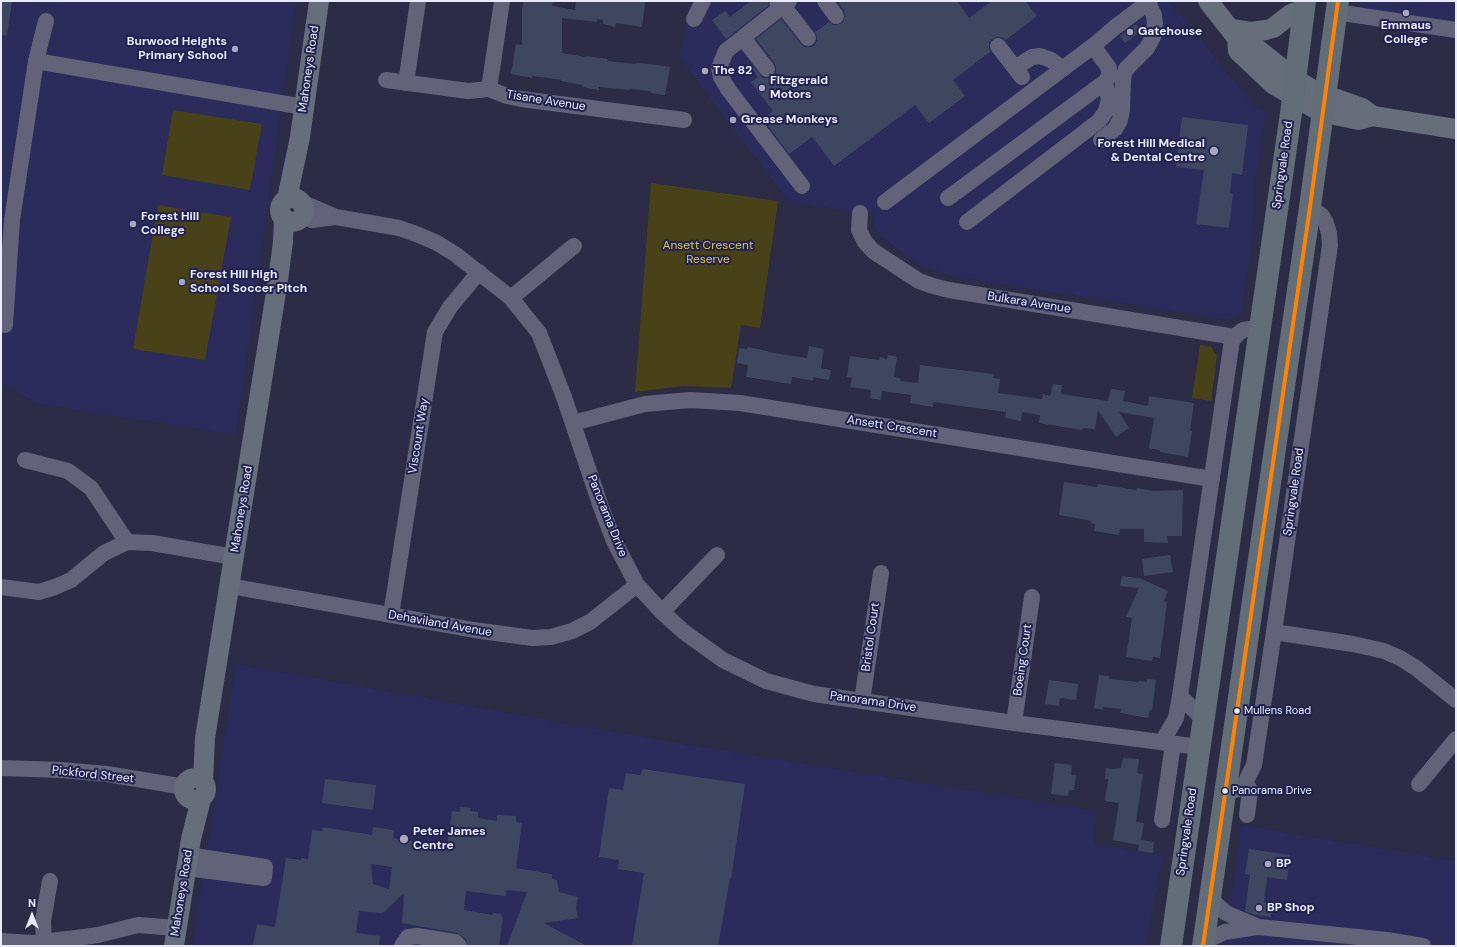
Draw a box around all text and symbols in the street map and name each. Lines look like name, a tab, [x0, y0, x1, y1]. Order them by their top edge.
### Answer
marker: Emmaus College	[1401, 8, 1411, 18]
place label: Emmaus College	[1381, 19, 1431, 47]
street label: Mahoneys Road	[296, 25, 322, 113]
place label: Gatehouse	[1138, 25, 1202, 39]
marker: Gatehouse	[1125, 27, 1135, 37]
place label: Burwood Heights Primary School	[127, 35, 227, 63]
marker: Burwood Heights Primary School	[230, 44, 240, 54]
place label: The 82	[713, 64, 752, 78]
marker: The 82	[700, 66, 710, 76]
place label: Fitzgerald Motors	[770, 74, 828, 102]
marker: Fitzgerald Motors	[757, 83, 767, 93]
street label: Tisane Avenue	[505, 88, 587, 114]
place label: Grease Monkeys	[741, 113, 838, 127]
marker: Grease Monkeys	[728, 115, 738, 125]
street label: Springvale Road	[1270, 120, 1296, 210]
place label: Forest Hill Medical & Dental Centre	[1097, 137, 1205, 165]
marker: Forest Hill Medical & Dental Centre	[1208, 145, 1220, 157]
place label: Forest Hill College	[141, 210, 199, 238]
marker: Forest Hill College	[128, 219, 138, 229]
park label: Ansett Crescent Reserve	[662, 239, 754, 267]
place label: Forest Hill High School Soccer Pitch	[190, 268, 307, 296]
marker: Forest Hill High School Soccer Pitch	[177, 277, 187, 287]
street label: Bulkara Avenue	[986, 289, 1072, 317]
street label: Viscount Way	[406, 397, 432, 475]
street label: Ansett Crescent	[846, 413, 938, 441]
street label: Springvale Road	[1281, 447, 1307, 537]
street label: Mahoneys Road	[228, 465, 256, 553]
street label: Panorama Drive	[584, 473, 630, 559]
street label: Bristol Court	[859, 602, 883, 672]
street label: Dehaviland Avenue	[387, 608, 493, 640]
street label: Boeing Court	[1011, 623, 1035, 697]
street label: Panorama Drive	[829, 689, 917, 715]
place label: Mullens Road	[1244, 704, 1311, 718]
marker: Mullens Road	[1232, 706, 1242, 716]
street label: Pickford Street	[51, 764, 135, 786]
place label: Panorama Drive	[1232, 784, 1312, 798]
marker: Panorama Drive	[1220, 786, 1230, 796]
street label: Springvale Road	[1174, 787, 1200, 877]
place label: Peter James Centre	[413, 825, 486, 853]
marker: Peter James Centre	[398, 833, 410, 845]
street label: Mahoneys Road	[168, 849, 196, 937]
place label: BP	[1276, 857, 1291, 871]
marker: BP	[1263, 859, 1273, 869]
north arrow	[12, 895, 52, 935]
text: N	[28, 896, 36, 910]
place label: BP Shop	[1267, 901, 1315, 915]
marker: BP Shop	[1254, 903, 1264, 913]

